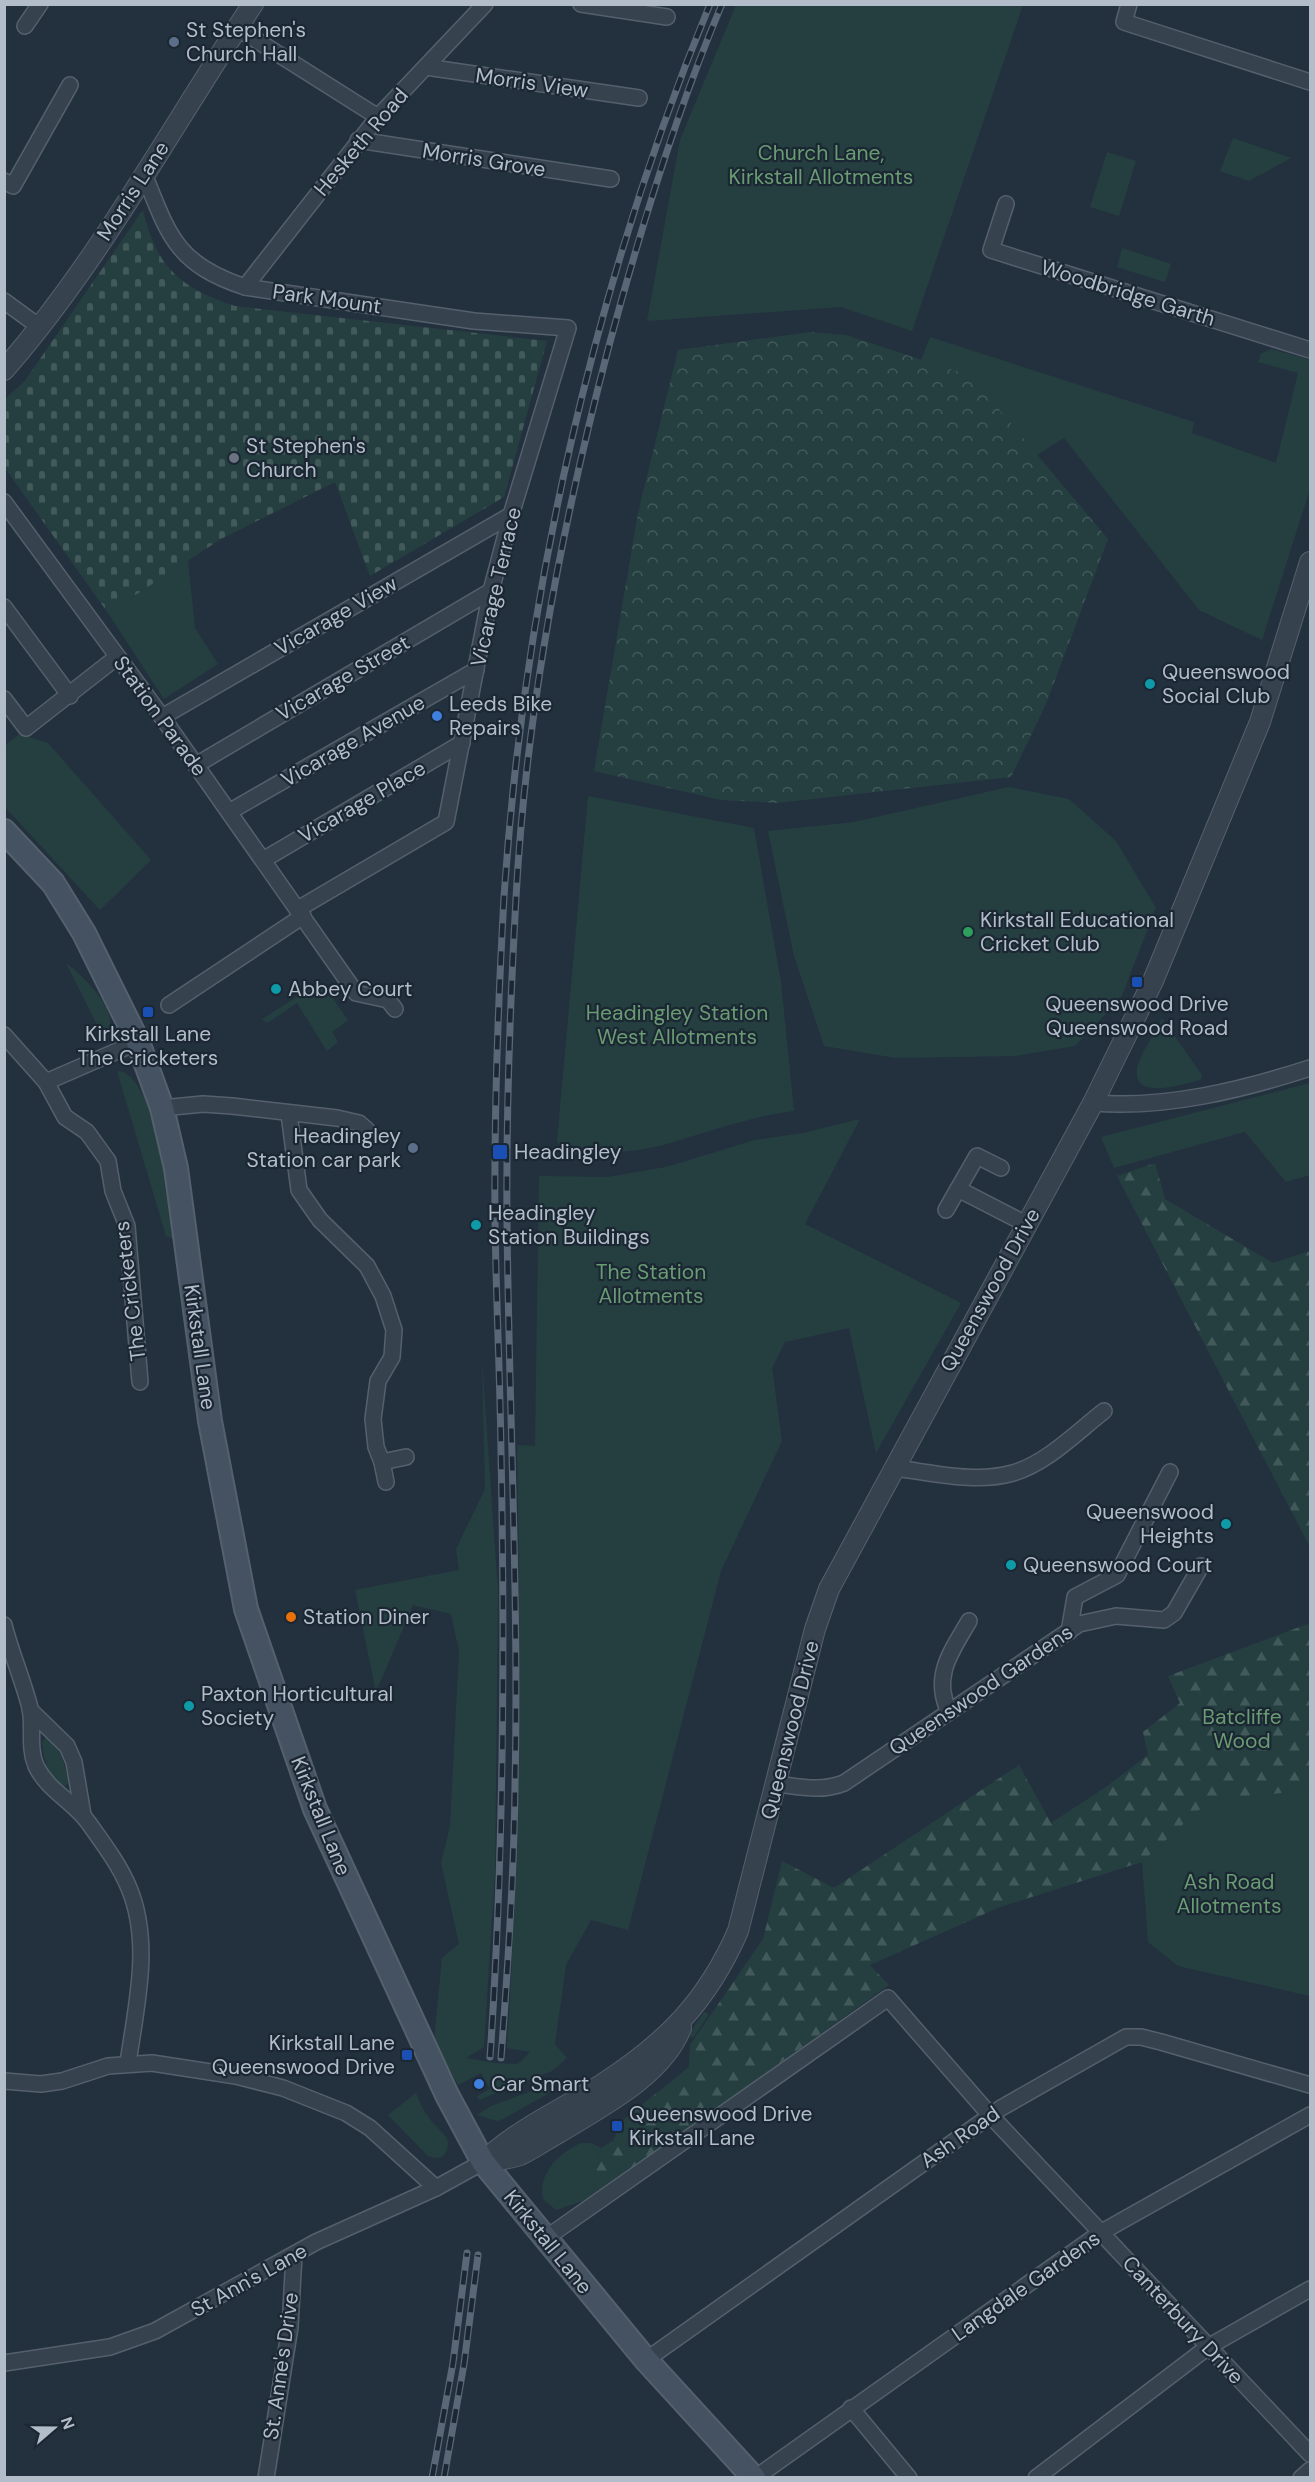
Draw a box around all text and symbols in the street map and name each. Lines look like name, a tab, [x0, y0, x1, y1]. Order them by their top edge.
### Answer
place label: St Stephen's Church Hall	[186, 16, 306, 68]
marker: St Stephen's Church Hall	[167, 35, 181, 49]
street label: Morris View	[474, 61, 590, 105]
street label: Hesketh Road	[308, 82, 414, 202]
street label: Morris Lane	[90, 136, 176, 246]
street label: Morris Grove	[420, 136, 548, 184]
park label: Church Lane, Kirkstall Allotments	[729, 139, 913, 191]
street label: Woodbridge Garth	[1038, 253, 1218, 333]
street label: Park Mount	[271, 278, 383, 320]
place label: St Stephen's Church	[246, 432, 366, 484]
marker: St Stephen's Church	[227, 451, 241, 465]
street label: Vicarage Terrace	[464, 504, 528, 670]
street label: Vicarage View	[270, 570, 402, 662]
street label: Vicarage Street	[271, 628, 415, 728]
street label: Station Parade	[107, 650, 213, 782]
place label: Queenswood Social Club	[1162, 658, 1290, 710]
marker: Queenswood Social Club	[1143, 677, 1157, 691]
street label: Vicarage Avenue	[276, 688, 430, 794]
place label: Leeds Bike Repairs	[449, 690, 552, 742]
marker: Leeds Bike Repairs	[430, 709, 444, 723]
street label: Vicarage Place	[293, 754, 431, 850]
place label: Kirkstall Educational Cricket Club	[980, 906, 1174, 958]
marker: Kirkstall Educational Cricket Club	[961, 925, 975, 939]
place label: Abbey Court	[288, 975, 413, 1003]
marker: Queenswood Drive Queenswood Road	[1130, 975, 1144, 989]
marker: Abbey Court	[269, 982, 283, 996]
place label: Queenswood Drive Queenswood Road	[1045, 990, 1229, 1042]
park label: Headingley Station West Allotments	[586, 999, 768, 1051]
marker: Kirkstall Lane The Cricketers	[141, 1005, 155, 1019]
place label: Kirkstall Lane The Cricketers	[78, 1020, 218, 1072]
place label: Headingley Station car park	[246, 1122, 401, 1174]
place label: Headingley	[514, 1138, 622, 1166]
marker: Headingley Station car park	[406, 1141, 420, 1155]
marker: Headingley	[491, 1143, 509, 1161]
place label: Headingley Station Buildings	[488, 1199, 650, 1251]
street label: Queenswood Drive	[933, 1203, 1047, 1377]
marker: Headingley Station Buildings	[469, 1218, 483, 1232]
street label: The Cricketers	[108, 1219, 152, 1363]
park label: The Station Allotments	[596, 1258, 706, 1310]
street label: Kirkstall Lane	[177, 1283, 223, 1412]
place label: Queenswood Heights	[1086, 1498, 1214, 1550]
marker: Queenswood Heights	[1219, 1517, 1233, 1531]
place label: Queenswood Court	[1023, 1551, 1212, 1579]
marker: Queenswood Court	[1004, 1558, 1018, 1572]
place label: Station Diner	[303, 1603, 429, 1631]
marker: Station Diner	[284, 1610, 298, 1624]
street label: Queenswood Gardens	[884, 1618, 1078, 1762]
street label: Queenswood Drive	[754, 1638, 826, 1822]
place label: Paxton Horticultural Society	[201, 1680, 393, 1732]
marker: Paxton Horticultural Society	[182, 1699, 196, 1713]
park label: Batcliffe Wood	[1202, 1703, 1282, 1755]
street label: Kirkstall Lane	[284, 1752, 358, 1880]
park label: Ash Road Allotments	[1176, 1868, 1282, 1920]
place label: Kirkstall Lane Queenswood Drive	[212, 2029, 395, 2081]
marker: Kirkstall Lane Queenswood Drive	[400, 2048, 414, 2062]
place label: Car Smart	[491, 2070, 589, 2098]
marker: Car Smart	[472, 2077, 486, 2091]
street label: Ash Road	[915, 2099, 1005, 2175]
place label: Queenswood Drive Kirkstall Lane	[629, 2100, 812, 2152]
marker: Queenswood Drive Kirkstall Lane	[610, 2119, 624, 2133]
street label: Kirkstall Lane	[497, 2184, 599, 2300]
street label: Langdale Gardens	[946, 2224, 1106, 2348]
street label: St Ann's Lane	[186, 2236, 312, 2324]
street label: Canterbury Drive	[1116, 2250, 1250, 2390]
street label: St. Anne's Drive	[257, 2290, 305, 2441]
north arrow	[24, 2398, 84, 2458]
text: N	[56, 2414, 79, 2432]

